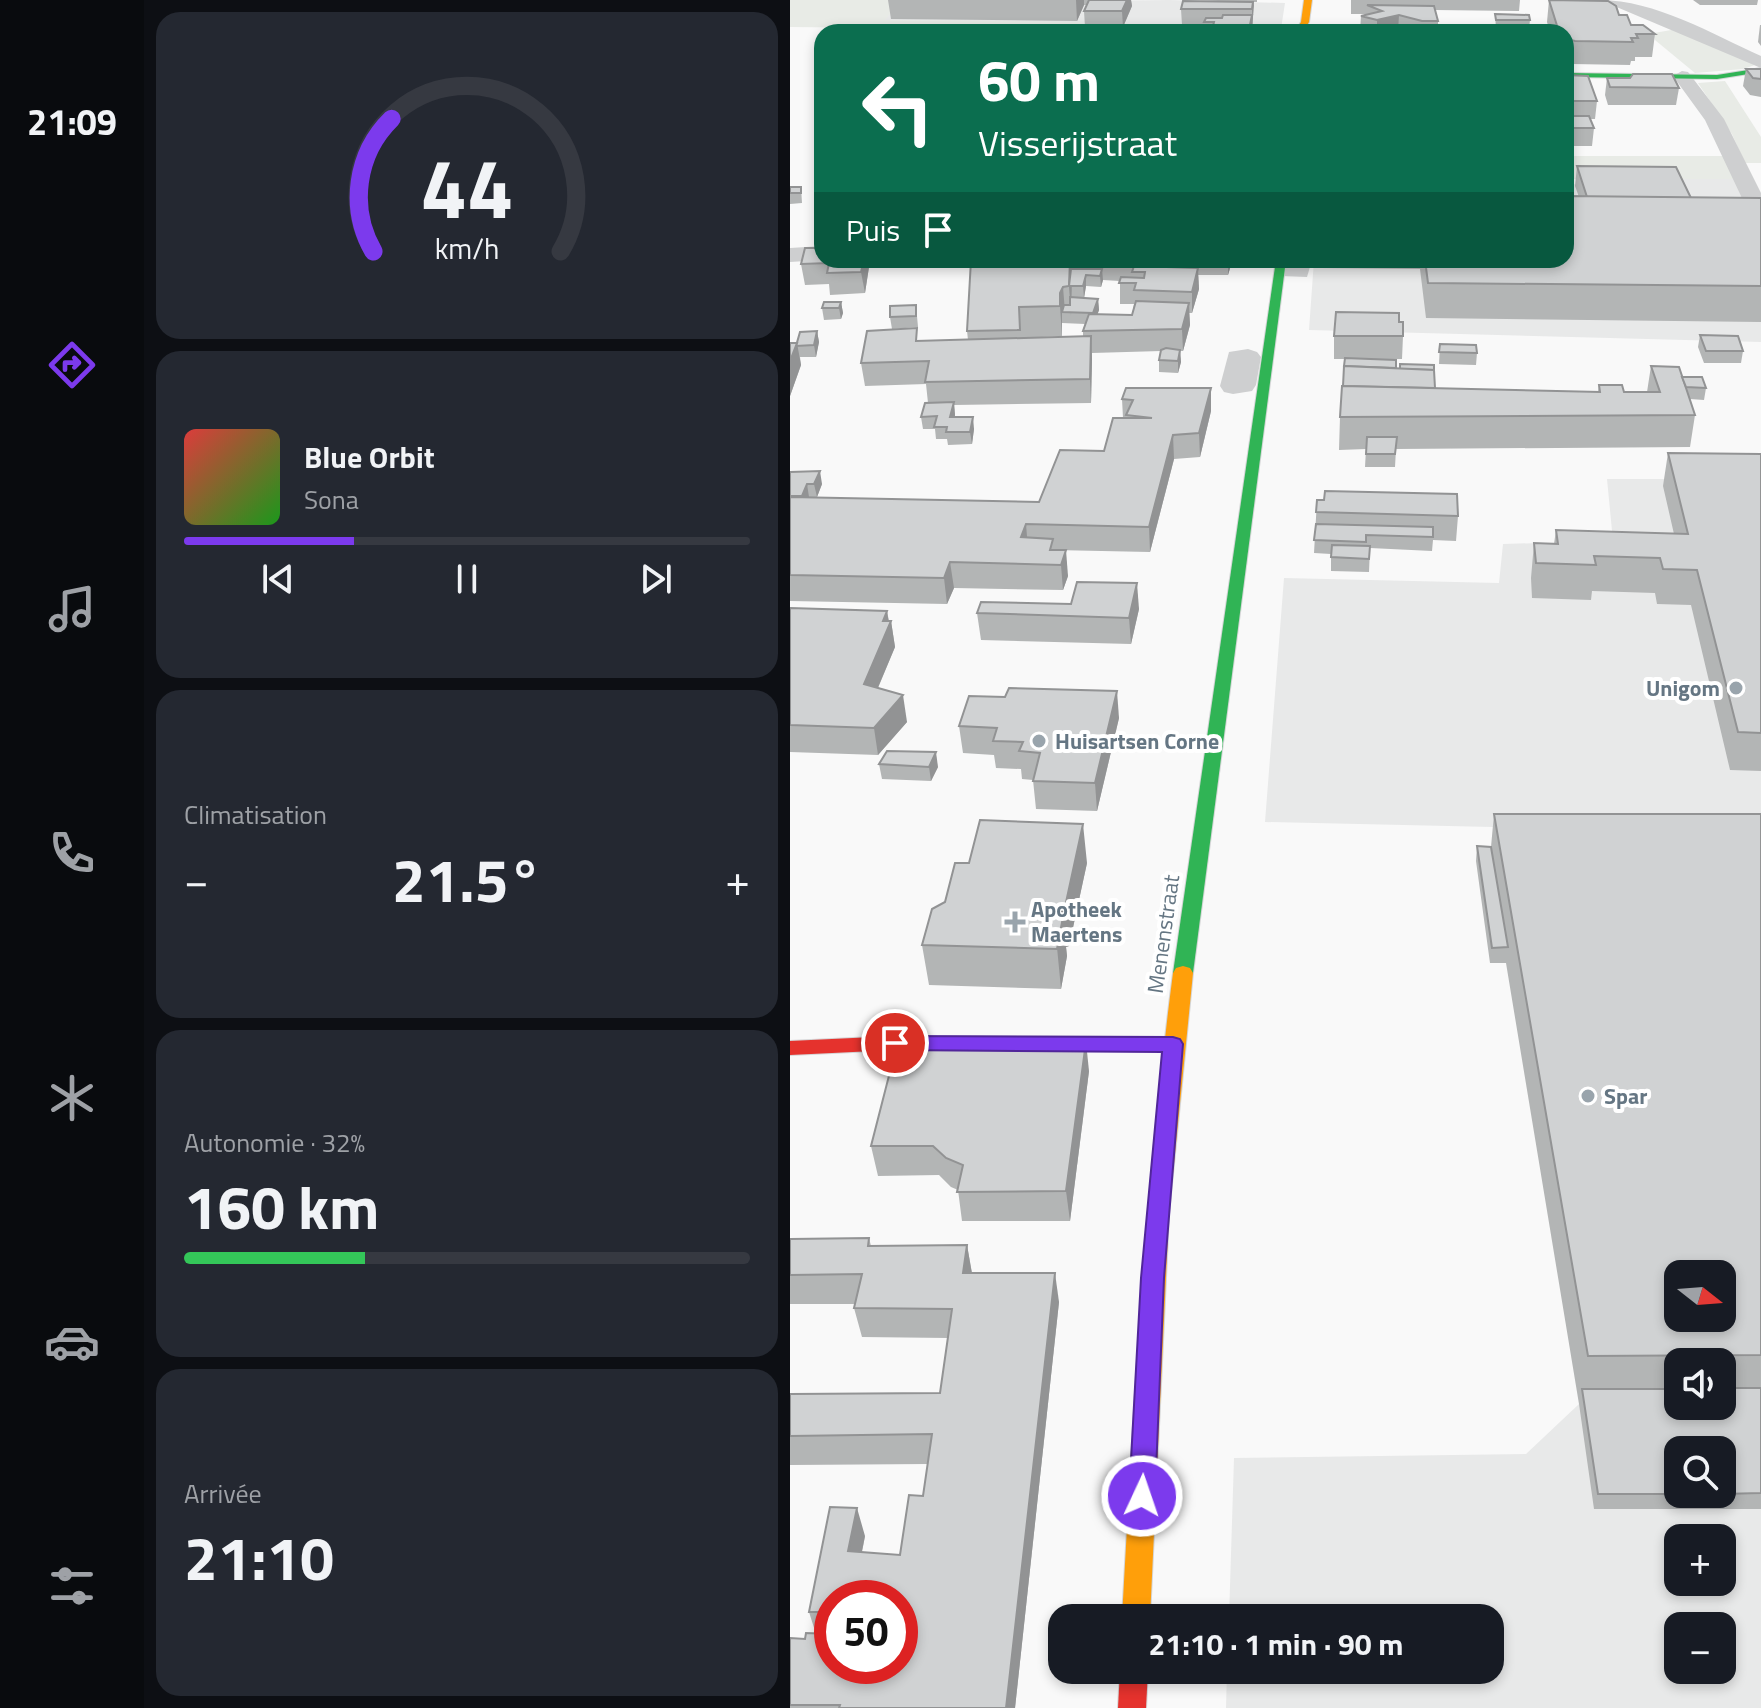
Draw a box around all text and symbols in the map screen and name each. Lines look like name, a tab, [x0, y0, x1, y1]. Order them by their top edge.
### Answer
text: 60 m	[978, 38, 1100, 123]
icon: left	[846, 56, 950, 160]
text: 21:09	[27, 94, 117, 149]
text: Visserijstraat	[978, 115, 1177, 170]
text: 44	[420, 123, 514, 249]
text: Puis	[846, 207, 900, 253]
icon: arrive	[916, 208, 960, 252]
text: km/h	[435, 227, 499, 270]
icon: directions	[44, 337, 100, 393]
text: Blue Orbit	[304, 434, 435, 480]
text: Sona	[304, 480, 359, 519]
icon: previous	[256, 557, 300, 601]
icon: pause	[445, 557, 489, 601]
icon: next	[634, 557, 678, 601]
icon: music	[44, 581, 100, 637]
place label: Unigom	[1646, 671, 1720, 705]
marker: Unigom	[1727, 679, 1745, 697]
place label: Huisartsen Corne	[1055, 724, 1219, 758]
marker: Huisartsen Corne	[1030, 732, 1048, 750]
text: Climatisation	[184, 795, 327, 834]
icon: phone	[44, 825, 100, 881]
text: 21.5°	[392, 834, 542, 925]
text: −	[184, 846, 209, 913]
text: +	[725, 846, 750, 913]
street label: Menenstraat	[1138, 872, 1188, 996]
place label: Apotheek Maertens	[1031, 892, 1123, 951]
marker: Apotheek Maertens	[1006, 913, 1024, 931]
pin	[861, 1009, 929, 1077]
icon: arrive	[873, 1021, 917, 1065]
icon: climate	[44, 1070, 100, 1126]
place label: Spar	[1604, 1079, 1647, 1113]
marker: Spar	[1579, 1087, 1597, 1105]
text: Autonomie · 32%	[184, 1123, 365, 1162]
text: 160 km	[184, 1161, 379, 1252]
north arrow	[1664, 1260, 1736, 1332]
map controls	[1664, 1260, 1736, 1684]
icon: car	[44, 1314, 100, 1370]
button: sound	[1664, 1348, 1736, 1420]
button: search	[1664, 1436, 1736, 1508]
position arrow	[1100, 1454, 1184, 1538]
text: Arrivée	[184, 1474, 262, 1513]
text: 21:10	[184, 1512, 334, 1603]
button: +	[1664, 1524, 1736, 1596]
icon: filters	[44, 1558, 100, 1614]
speed limit sign: 50	[814, 1580, 918, 1684]
button: −	[1664, 1612, 1736, 1684]
text: 21:10 · 1 min · 90 m	[1149, 1621, 1403, 1667]

